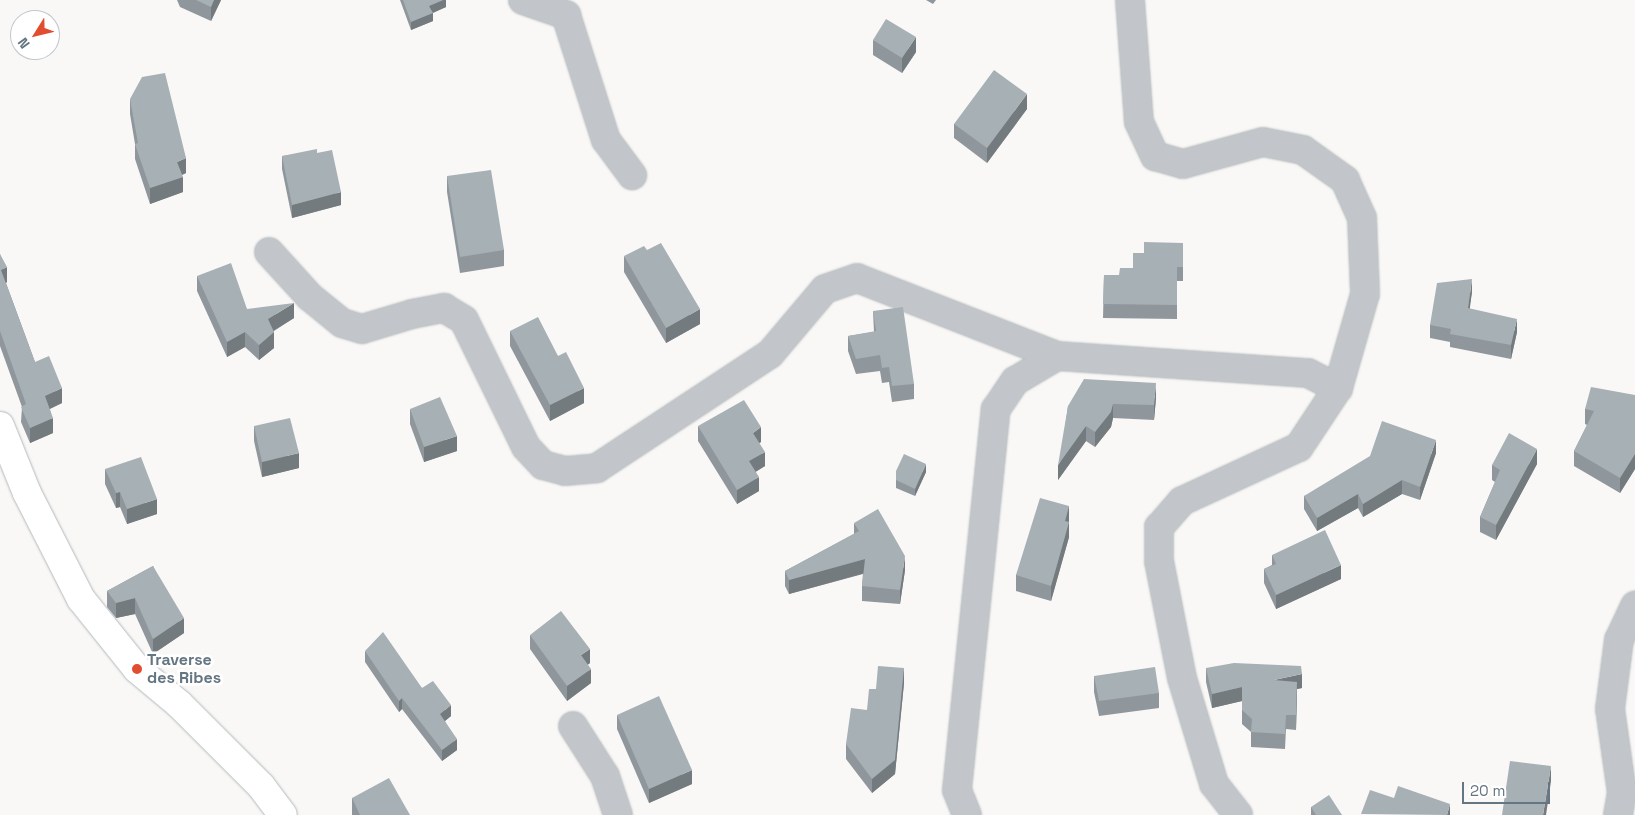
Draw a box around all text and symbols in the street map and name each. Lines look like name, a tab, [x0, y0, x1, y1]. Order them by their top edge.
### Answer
north arrow	[10, 10, 60, 60]
text: N	[14, 34, 34, 52]
place label: Traverse des Ribes	[147, 650, 221, 688]
marker: Traverse des Ribes	[131, 663, 143, 675]
scale bar	[1465, 772, 1552, 804]
text: 20 m	[1470, 781, 1505, 800]

